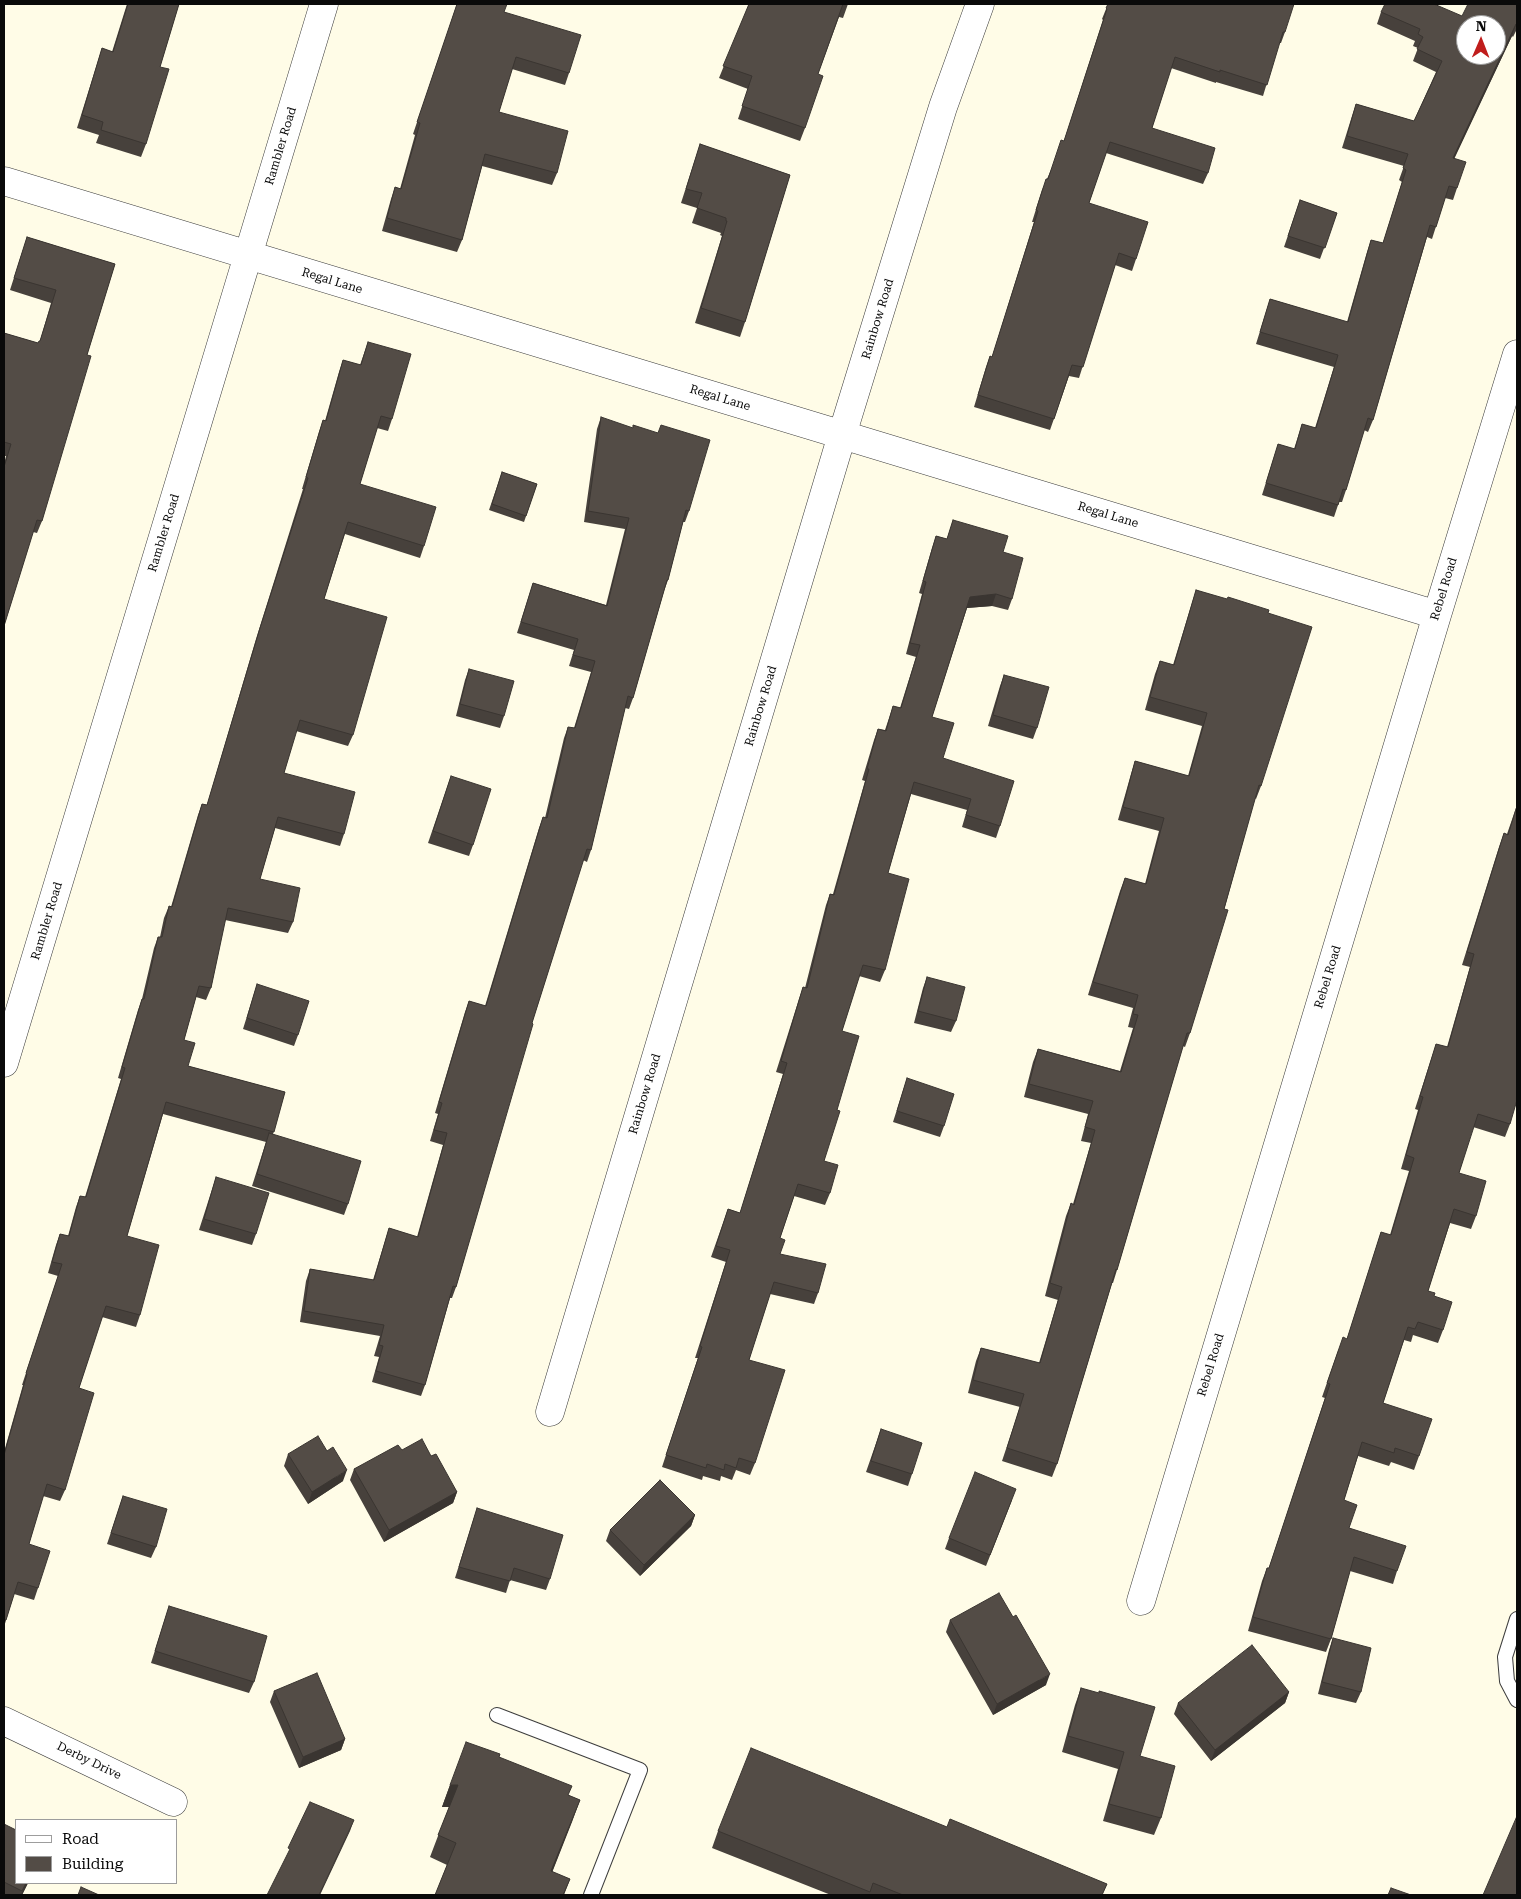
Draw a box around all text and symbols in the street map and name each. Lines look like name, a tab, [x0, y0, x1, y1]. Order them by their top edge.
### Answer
north arrow	[1456, 15, 1506, 65]
text: N	[1476, 18, 1487, 34]
street label: Rambler Road	[262, 105, 300, 187]
street label: Regal Lane	[300, 265, 364, 297]
street label: Rainbow Road	[859, 277, 897, 361]
street label: Regal Lane	[688, 382, 752, 414]
street label: Rambler Road	[145, 492, 183, 574]
street label: Regal Lane	[1076, 499, 1140, 531]
street label: Rebel Road	[1428, 556, 1460, 622]
street label: Rainbow Road	[742, 664, 780, 748]
street label: Rambler Road	[28, 880, 66, 962]
street label: Rebel Road	[1312, 944, 1344, 1010]
street label: Rainbow Road	[626, 1052, 664, 1136]
street label: Rebel Road	[1195, 1332, 1227, 1398]
street label: Derby Drive	[54, 1739, 124, 1783]
legend	[15, 1819, 178, 1884]
text: Road	[62, 1830, 99, 1848]
text: Building	[62, 1855, 123, 1873]

